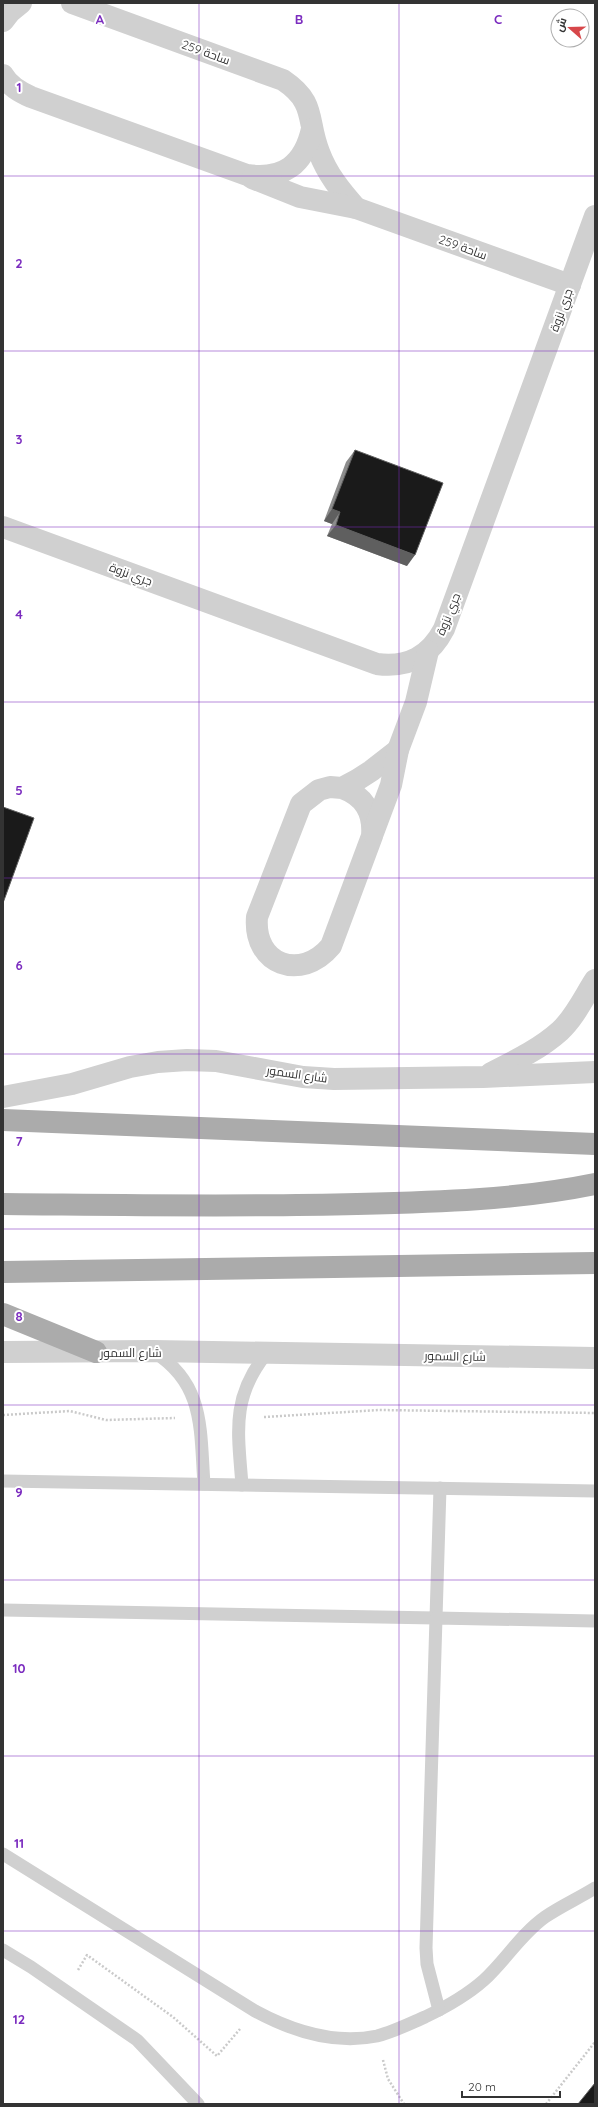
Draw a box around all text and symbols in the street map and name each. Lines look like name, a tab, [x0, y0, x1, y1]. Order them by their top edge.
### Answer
north arrow	[550, 8, 590, 48]
text: A	[96, 11, 105, 27]
text: B	[295, 11, 303, 27]
text: C	[494, 11, 502, 27]
text: ش	[552, 16, 570, 34]
street label: ساحة 259	[180, 36, 232, 68]
text: 1	[16, 79, 22, 95]
street label: ساحة 259	[437, 231, 489, 263]
text: 2	[15, 255, 23, 271]
street label: جري نزوة	[546, 286, 579, 335]
text: 3	[16, 431, 23, 447]
street label: جري نزوة	[106, 559, 155, 592]
street label: جري نزوة	[433, 590, 466, 639]
text: 4	[15, 606, 23, 622]
text: 5	[15, 782, 23, 798]
text: 6	[15, 957, 23, 973]
street label: شارع السمور	[264, 1062, 329, 1087]
text: 7	[15, 1133, 23, 1149]
text: 8	[15, 1308, 23, 1324]
street label: شارع السمور	[99, 1345, 162, 1361]
street label: شارع السمور	[423, 1348, 486, 1365]
text: 9	[15, 1484, 23, 1500]
text: 10	[12, 1660, 26, 1676]
text: 11	[14, 1835, 24, 1851]
text: 12	[13, 2011, 25, 2027]
scale bar	[462, 2073, 560, 2099]
text: 20 m	[468, 2079, 496, 2094]

